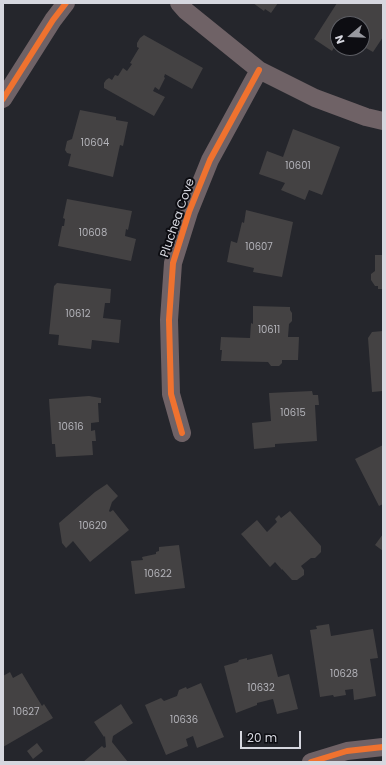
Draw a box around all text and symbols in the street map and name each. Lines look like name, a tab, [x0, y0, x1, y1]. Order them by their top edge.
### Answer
north arrow	[330, 16, 370, 56]
text: N	[331, 33, 349, 46]
house number: 10604	[81, 137, 109, 149]
house number: 10601	[285, 160, 311, 172]
street label: Pluchea Cove	[158, 177, 198, 259]
house number: 10608	[79, 227, 107, 239]
house number: 10607	[245, 241, 273, 253]
house number: 10612	[66, 308, 90, 320]
house number: 10611	[258, 324, 280, 336]
house number: 10615	[280, 407, 306, 419]
house number: 10616	[58, 421, 84, 433]
house number: 10620	[79, 520, 107, 532]
house number: 10622	[144, 568, 172, 580]
house number: 10628	[330, 668, 358, 680]
house number: 10632	[247, 682, 275, 694]
house number: 10627	[12, 706, 40, 718]
house number: 10636	[170, 714, 198, 726]
scale bar	[242, 723, 303, 749]
text: 20 m	[247, 729, 277, 746]

